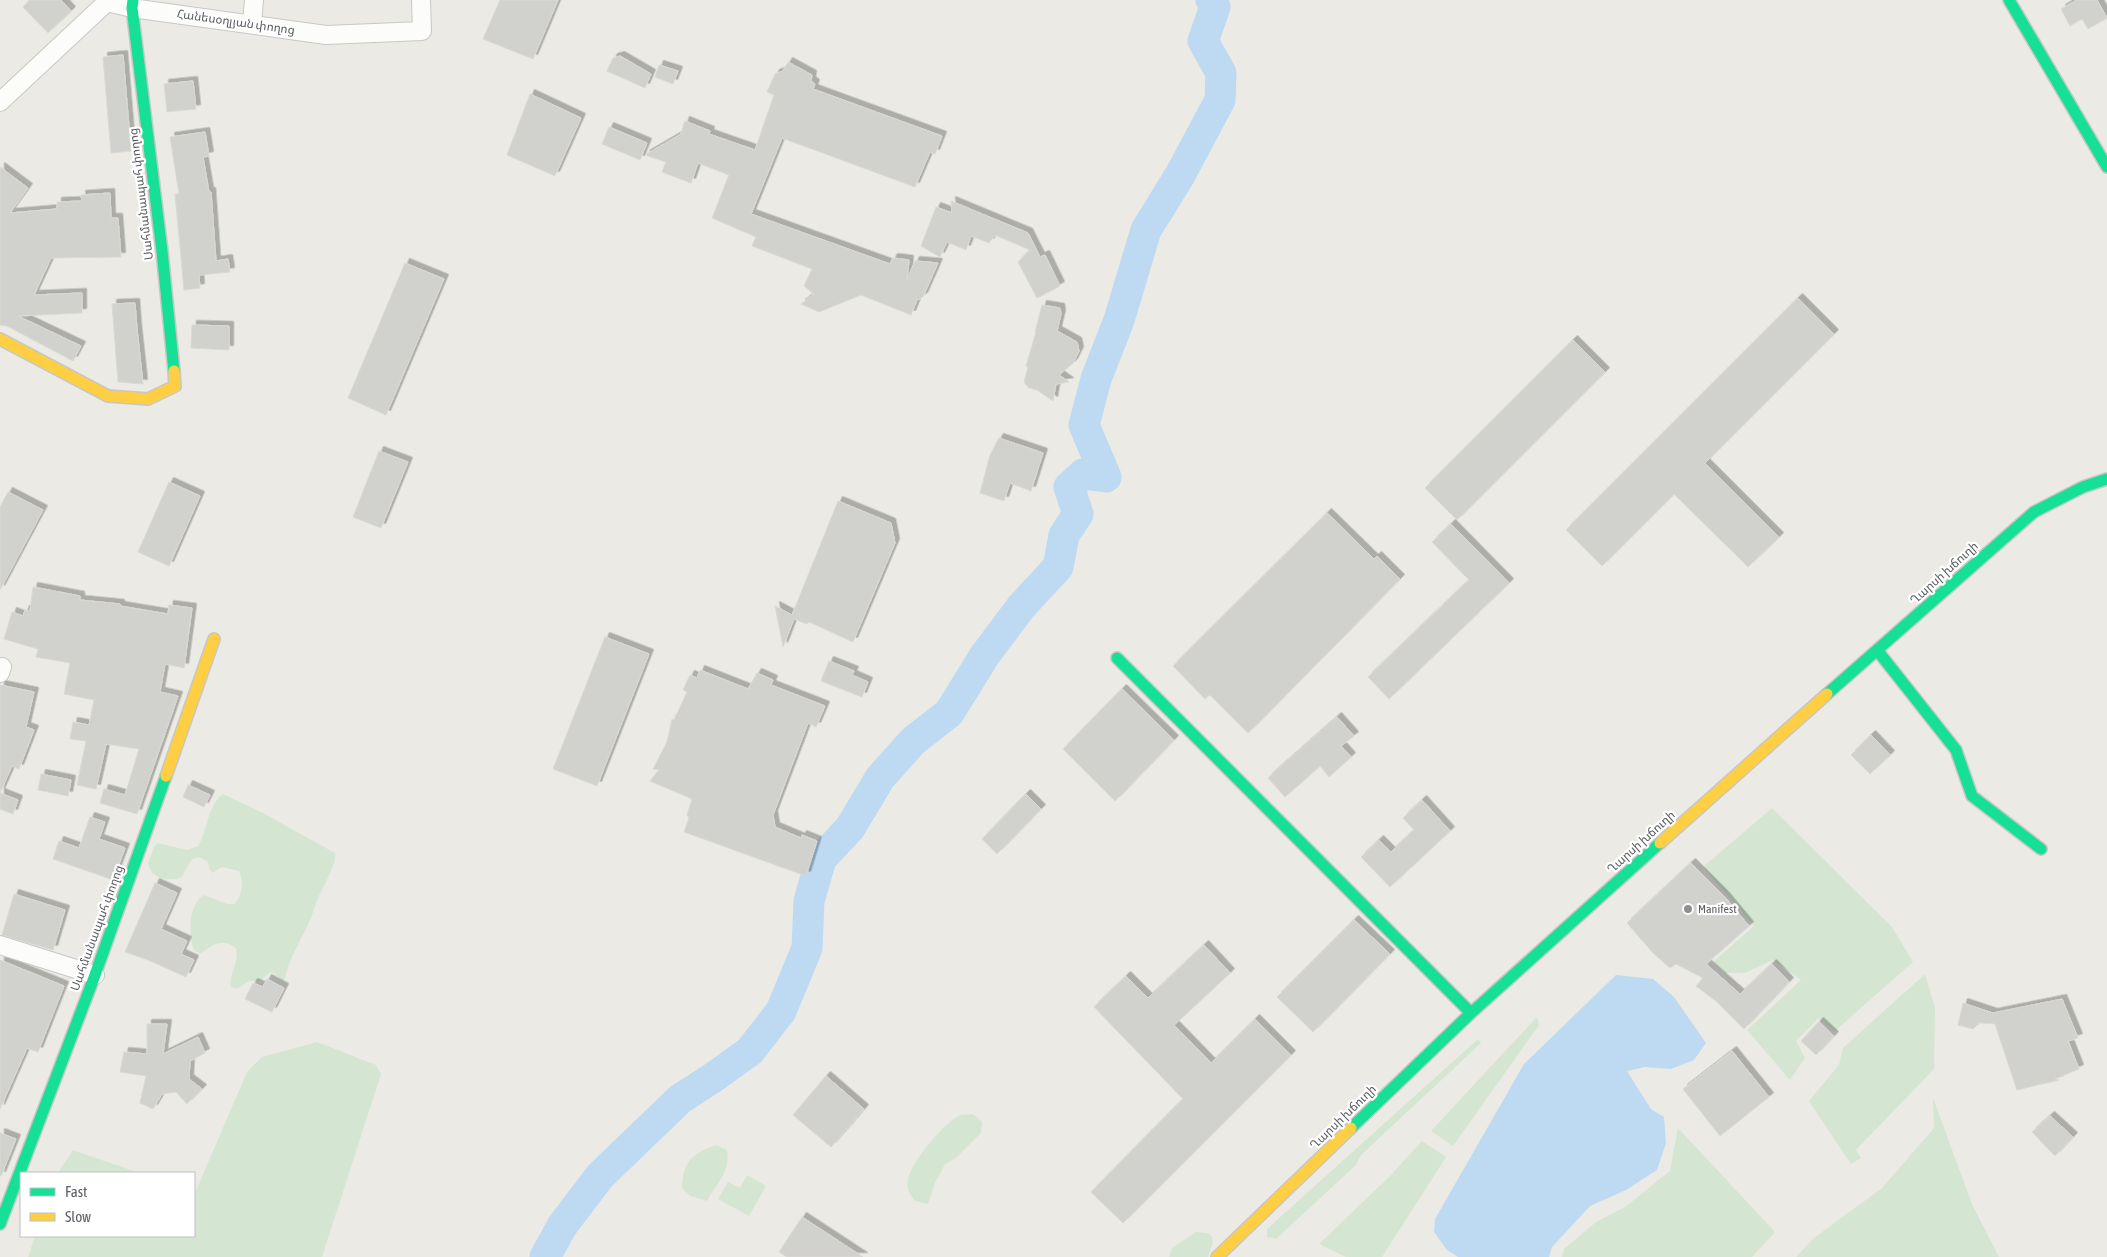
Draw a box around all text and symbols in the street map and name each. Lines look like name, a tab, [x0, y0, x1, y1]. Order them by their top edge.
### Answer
street label: Հանեսօղլյան փողոց	[176, 7, 296, 37]
street label: Սահմանապահ փողոց	[126, 127, 156, 261]
street label: Ղարսի խճուղի	[1907, 539, 1981, 607]
street label: Ղարսի խճուղի	[1604, 808, 1678, 876]
street label: Սահմանապահ փողոց	[68, 863, 126, 993]
place label: Manifest	[1698, 902, 1737, 916]
marker: Manifest	[1682, 903, 1694, 915]
street label: Ղարսի խճուղի	[1307, 1082, 1379, 1152]
legend	[20, 1172, 195, 1237]
text: Fast	[65, 1183, 87, 1200]
text: Slow	[65, 1208, 91, 1225]

